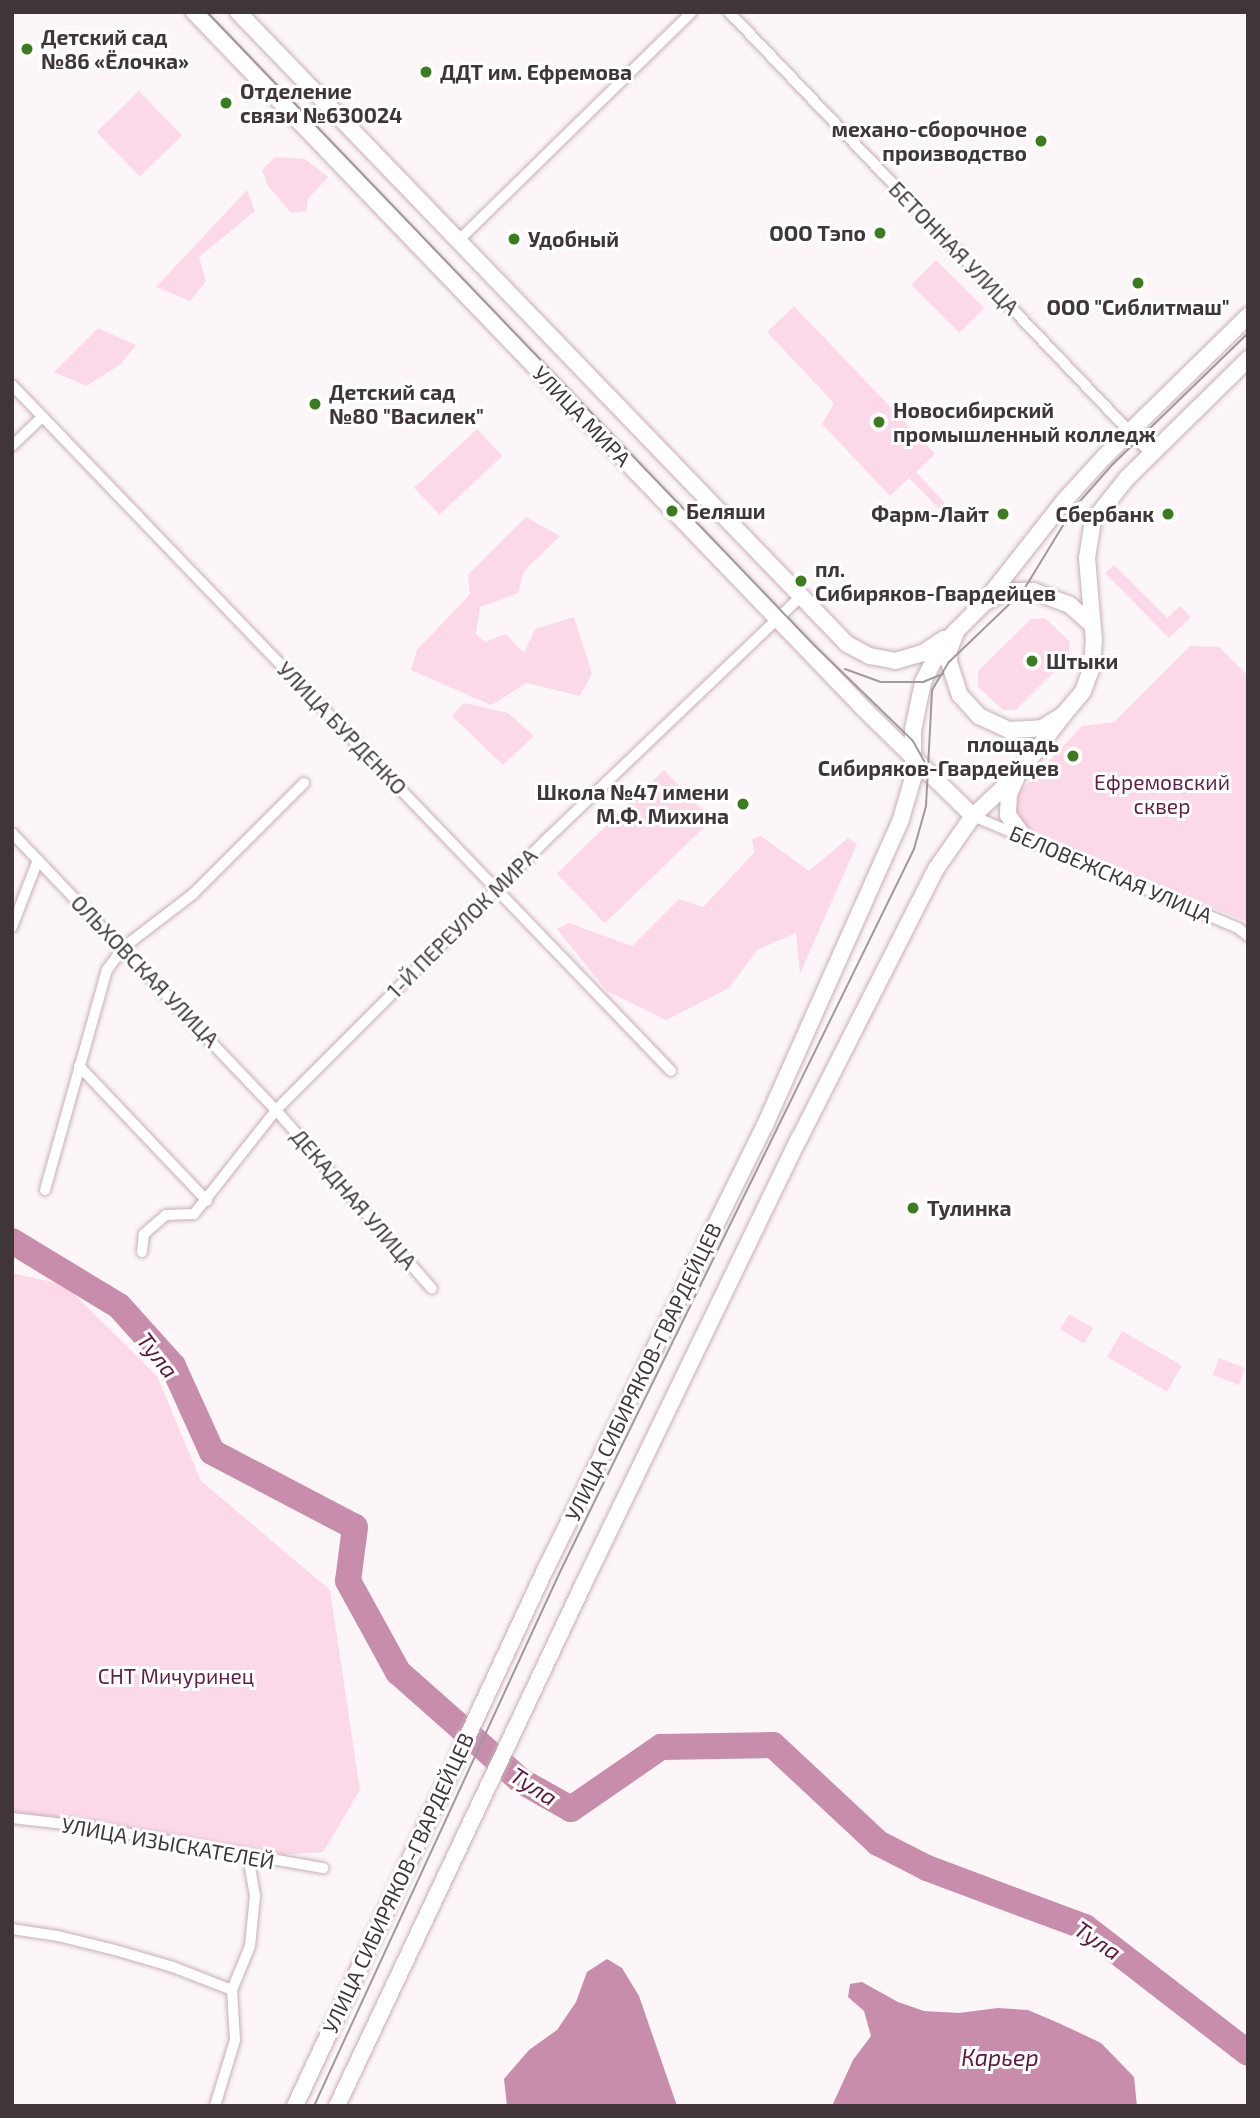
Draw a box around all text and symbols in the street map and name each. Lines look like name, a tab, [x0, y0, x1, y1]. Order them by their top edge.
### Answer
place label: Детский сад №86 «Ёлочка»	[41, 24, 189, 74]
marker: Детский сад №86 «Ёлочка»	[19, 41, 35, 57]
place label: ДДТ им. Ефремова	[440, 59, 632, 85]
marker: ДДТ им. Ефремова	[418, 64, 434, 80]
place label: Отделение связи №630024	[240, 78, 402, 128]
marker: Отделение связи №630024	[218, 95, 234, 111]
place label: механо-сборочное производство	[831, 116, 1027, 166]
marker: механо-сборочное производство	[1033, 133, 1049, 149]
street label: БЕТОННАЯ УЛИЦА	[884, 176, 1024, 320]
place label: ООО Тэпо	[769, 220, 866, 246]
marker: ООО Тэпо	[872, 225, 888, 241]
place label: Удобный	[528, 226, 619, 252]
marker: Удобный	[506, 231, 522, 247]
marker: ООО "Сиблитмаш"	[1130, 275, 1146, 291]
place label: ООО "Сиблитмаш"	[1046, 294, 1230, 320]
street label: УЛИЦА МИРА	[528, 361, 636, 471]
place label: Детский сад №80 "Василек"	[329, 379, 484, 429]
marker: Детский сад №80 "Василек"	[307, 396, 323, 412]
place label: Новосибирский промышленный колледж	[893, 397, 1156, 447]
marker: Новосибирский промышленный колледж	[871, 414, 887, 430]
place label: Беляши	[686, 498, 766, 524]
place label: Фарм-Лайт	[871, 501, 989, 527]
place label: Сбербанк	[1056, 501, 1154, 527]
marker: Беляши	[664, 503, 680, 519]
marker: Фарм-Лайт	[995, 506, 1011, 522]
marker: Сбербанк	[1160, 506, 1176, 522]
place label: пл. Сибиряков-Гвардейцев	[815, 556, 1056, 606]
marker: пл. Сибиряков-Гвардейцев	[793, 573, 809, 589]
place label: Штыки	[1046, 648, 1118, 674]
marker: Штыки	[1024, 653, 1040, 669]
street label: УЛИЦА БУРДЕНКО	[272, 656, 412, 800]
place label: площадь Сибиряков-Гвардейцев	[818, 731, 1059, 781]
marker: площадь Сибиряков-Гвардейцев	[1065, 748, 1081, 764]
park label: Ефремовский сквер	[1094, 769, 1230, 819]
place label: Школа №47 имени М.Ф. Михина	[537, 779, 729, 829]
marker: Школа №47 имени М.Ф. Михина	[735, 796, 751, 812]
street label: БЕЛОВЕЖСКАЯ УЛИЦА	[1006, 820, 1216, 928]
street label: 1-Й ПЕРЕУЛОК МИРА	[382, 843, 542, 1003]
street label: ОЛЬХОВСКАЯ УЛИЦА	[66, 890, 224, 1052]
street label: ДЕКАДНАЯ УЛИЦА	[286, 1124, 422, 1274]
place label: Тулинка	[927, 1195, 1012, 1221]
marker: Тулинка	[905, 1200, 921, 1216]
street label: УЛИЦА СИБИРЯКОВ-ГВАРДЕЙЦЕВ	[560, 1219, 726, 1525]
water label: Тула	[132, 1327, 184, 1383]
park label: СНТ Мичуринец	[98, 1663, 254, 1689]
street label: УЛИЦА СИБИРЯКОВ-ГВАРДЕЙЦЕВ	[317, 1729, 479, 2037]
water label: Тула	[505, 1761, 563, 1811]
street label: УЛИЦА ИЗЫСКАТЕЛЕЙ	[60, 1812, 276, 1874]
water label: Тула	[1069, 1915, 1127, 1965]
water label: Карьер	[961, 2043, 1039, 2071]

